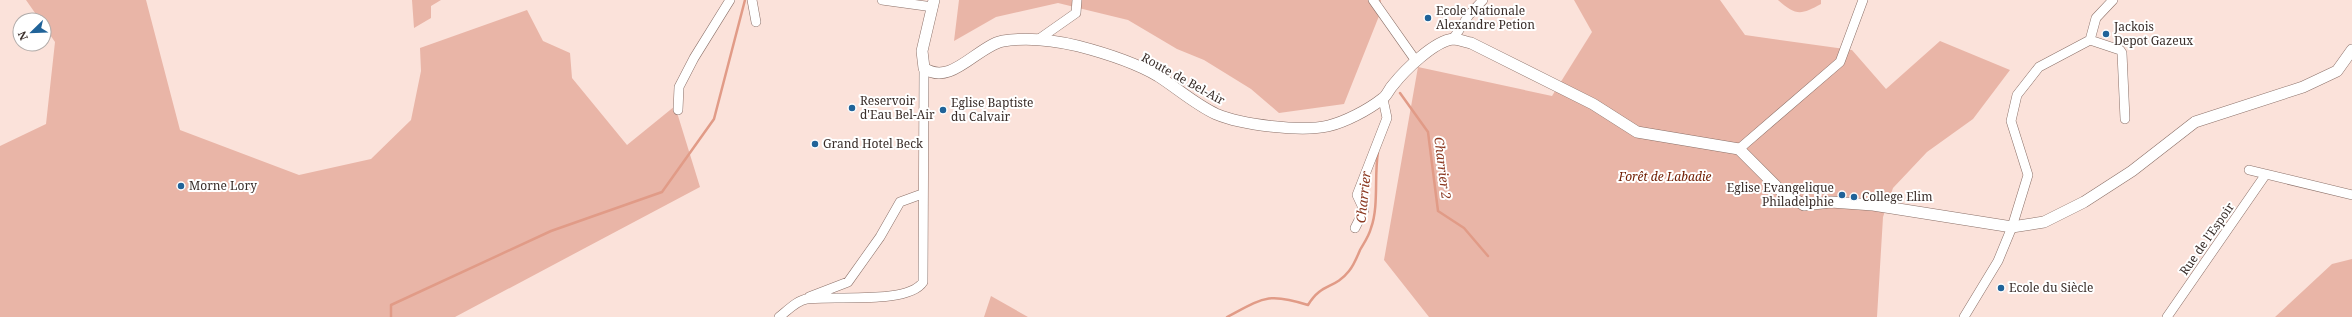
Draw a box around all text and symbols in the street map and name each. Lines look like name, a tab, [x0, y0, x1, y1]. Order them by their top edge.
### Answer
place label: Ecole Nationale Alexandre Petion	[1436, 2, 1535, 33]
north arrow	[12, 12, 52, 52]
marker: Ecole Nationale Alexandre Petion	[1423, 13, 1433, 23]
place label: Jackois Depot Gazeux	[2113, 18, 2193, 49]
text: N	[14, 29, 31, 43]
marker: Jackois Depot Gazeux	[2101, 29, 2111, 39]
street label: Route de Bel-Air	[1139, 49, 1228, 109]
place label: Reservoir d'Eau Bel-Air	[860, 92, 935, 123]
place label: Eglise Baptiste du Calvair	[951, 94, 1034, 125]
marker: Reservoir d'Eau Bel-Air	[847, 103, 857, 113]
marker: Eglise Baptiste du Calvair	[938, 105, 948, 115]
place label: Grand Hotel Beck	[823, 135, 924, 152]
water label: Charrier 2	[1430, 136, 1456, 200]
marker: Grand Hotel Beck	[810, 139, 820, 149]
park label: Forêt de Labadie	[1618, 168, 1712, 185]
water label: Charrier	[1351, 169, 1375, 224]
place label: Morne Lory	[189, 177, 257, 194]
place label: Eglise Evangelique Philadelphie	[1727, 179, 1834, 210]
marker: Morne Lory	[176, 181, 186, 191]
place label: College Elim	[1862, 188, 1933, 205]
marker: Eglise Evangelique Philadelphie	[1837, 190, 1847, 200]
marker: College Elim	[1849, 192, 1859, 202]
street label: Rue de l'Espoir	[2175, 199, 2238, 278]
place label: Ecole du Siècle	[2009, 279, 2094, 296]
marker: Ecole du Siècle	[1996, 283, 2006, 293]

